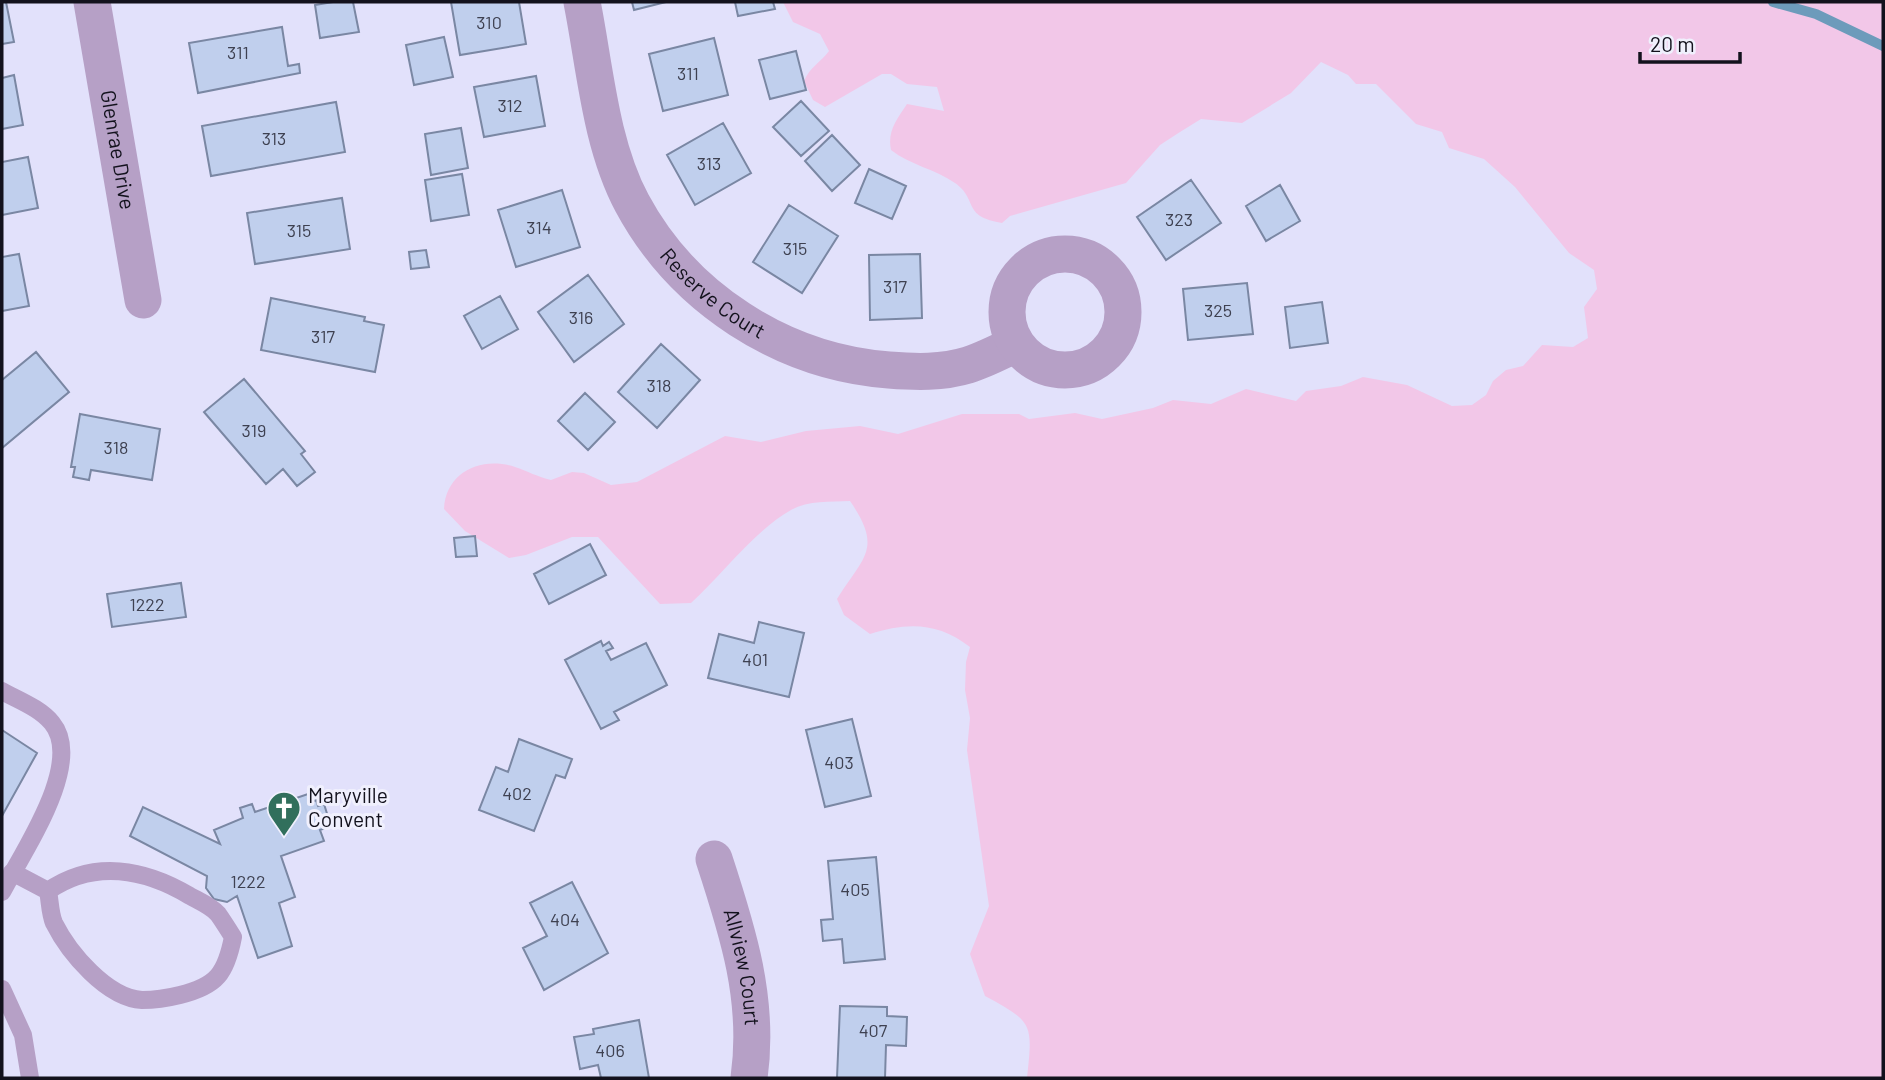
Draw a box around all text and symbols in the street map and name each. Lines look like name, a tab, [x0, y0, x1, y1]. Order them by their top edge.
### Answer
house number: 310	[476, 11, 502, 33]
scale bar	[1640, 21, 1740, 65]
text: 20 m	[1650, 31, 1695, 56]
house number: 311	[227, 41, 249, 63]
house number: 311	[677, 62, 699, 84]
street label: Glenrae Drive	[96, 88, 141, 211]
house number: 312	[497, 94, 523, 116]
house number: 313	[262, 127, 286, 149]
house number: 313	[697, 152, 721, 174]
house number: 323	[1165, 208, 1193, 230]
house number: 314	[526, 216, 552, 238]
house number: 315	[287, 219, 311, 241]
house number: 315	[783, 237, 807, 259]
street label: Reserve Court	[656, 242, 770, 343]
house number: 317	[883, 275, 907, 297]
house number: 325	[1204, 299, 1232, 321]
house number: 316	[569, 306, 593, 328]
house number: 317	[311, 325, 335, 347]
house number: 318	[647, 374, 671, 396]
house number: 319	[242, 419, 266, 441]
house number: 318	[104, 436, 128, 458]
house number: 1222	[129, 593, 165, 615]
house number: 401	[742, 648, 768, 670]
house number: 403	[824, 751, 854, 773]
place label: Maryville Convent	[308, 782, 388, 831]
house number: 402	[502, 782, 532, 804]
church icon: Maryville Convent	[265, 789, 303, 838]
house number: 1222	[230, 870, 266, 892]
house number: 405	[840, 878, 870, 900]
street label: Allview Court	[719, 905, 766, 1026]
house number: 404	[550, 908, 580, 930]
house number: 407	[859, 1019, 888, 1041]
house number: 406	[595, 1039, 625, 1061]

